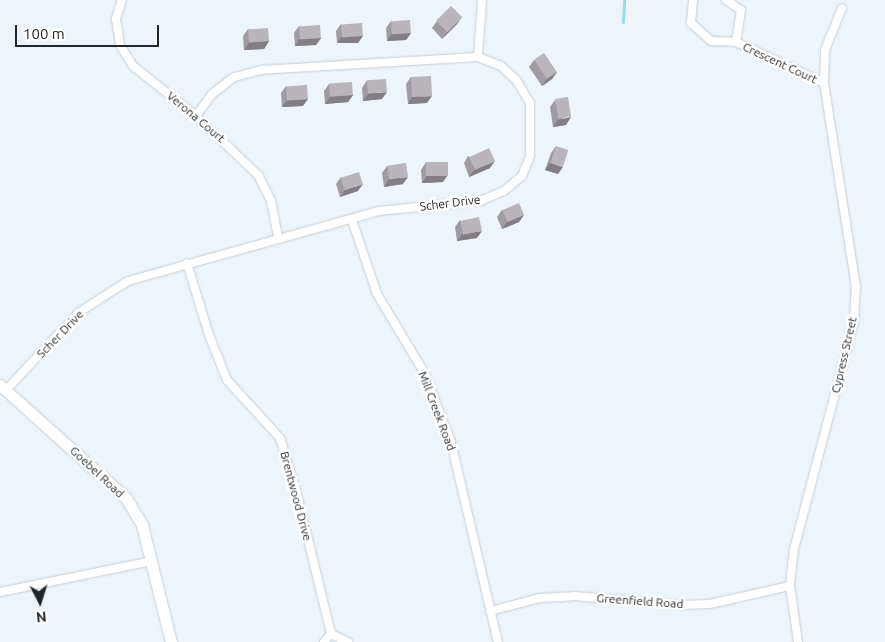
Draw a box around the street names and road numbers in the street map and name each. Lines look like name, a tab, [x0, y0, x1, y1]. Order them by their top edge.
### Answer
street label: Crescent Court	[740, 39, 820, 87]
street label: Verona Court	[164, 88, 228, 146]
street label: Scher Drive	[419, 192, 481, 214]
street label: Scher Drive	[34, 307, 86, 361]
street label: Cypress Street	[828, 315, 860, 395]
street label: Mill Creek Road	[415, 369, 459, 453]
street label: Goebel Road	[67, 443, 127, 501]
street label: Brentwood Drive	[277, 450, 315, 542]
street label: Greenfield Road	[596, 591, 684, 611]

